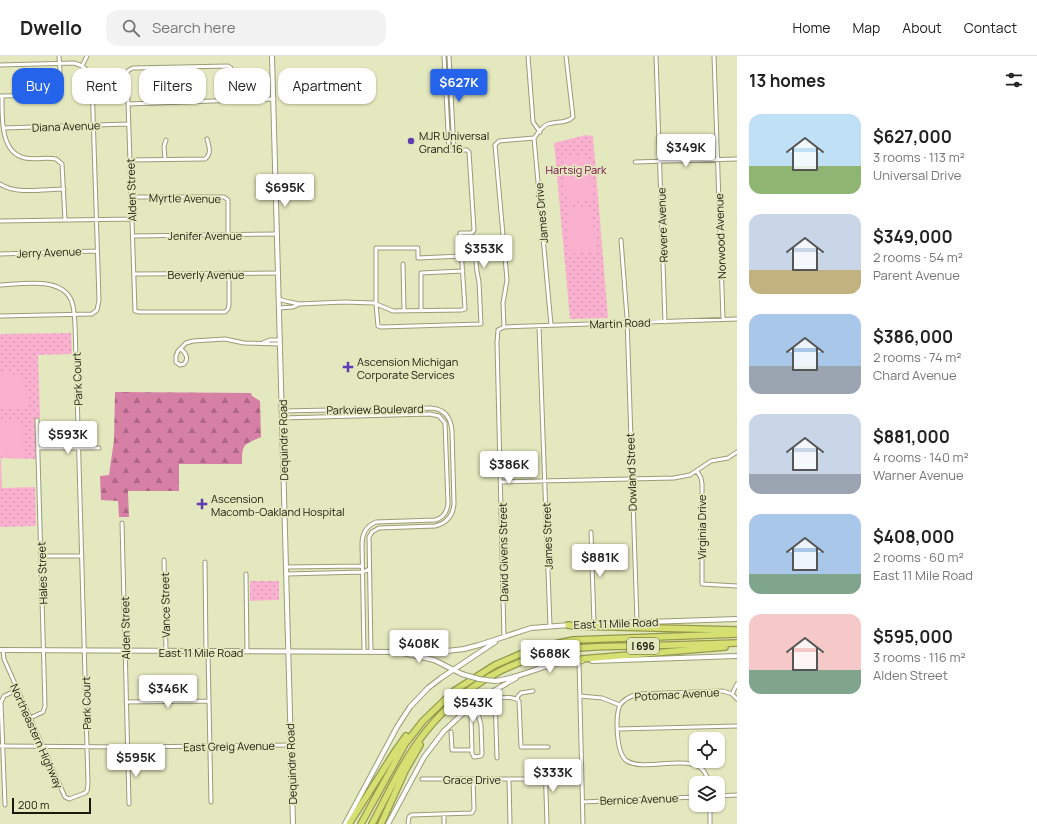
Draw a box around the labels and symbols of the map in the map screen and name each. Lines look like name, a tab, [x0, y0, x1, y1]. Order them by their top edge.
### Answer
pin: $627K	[431, 69, 487, 103]
street label: Diana Avenue	[31, 117, 101, 135]
place label: MJR Universal Grand 16	[419, 128, 489, 156]
pin: $349K	[658, 134, 714, 168]
marker: MJR Universal Grand 16	[406, 136, 416, 146]
street label: Alden Street	[122, 158, 140, 222]
park label: Hartsig Park	[546, 162, 607, 177]
pin: $695K	[257, 174, 313, 208]
street label: James Drive	[531, 182, 551, 244]
street label: Revere Avenue	[653, 187, 671, 263]
street label: Myrtle Avenue	[149, 190, 222, 206]
street label: Norwood Avenue	[711, 192, 729, 279]
street label: Jenifer Avenue	[168, 228, 243, 243]
pin: $353K	[456, 235, 512, 269]
street label: Jerry Avenue	[16, 243, 82, 261]
street label: Beverly Avenue	[168, 267, 245, 282]
street label: Martin Road	[589, 314, 651, 332]
street label: Park Court	[69, 352, 85, 406]
place label: Ascension Michigan Corporate Services	[357, 354, 458, 382]
marker: Ascension Michigan Corporate Services	[342, 361, 354, 373]
street label: Dequindre Road	[275, 399, 291, 481]
street label: Parkview Boulevard	[326, 401, 424, 417]
pin: $593K	[40, 421, 96, 455]
street label: Dowland Street	[622, 433, 640, 511]
pin: $386K	[481, 451, 537, 485]
place label: Ascension Macomb-Oakland Hospital	[211, 491, 345, 519]
street label: Virginia Drive	[694, 494, 709, 559]
marker: Ascension Macomb-Oakland Hospital	[196, 498, 208, 510]
street label: David Givens Street	[495, 502, 511, 602]
street label: James Street	[538, 502, 556, 570]
street label: Hales Street	[33, 541, 51, 605]
pin: $881K	[572, 544, 628, 578]
street label: Vance Street	[157, 572, 173, 638]
street label: Alden Street	[117, 596, 133, 660]
street label: East 11 Mile Road	[573, 614, 659, 632]
pin: $408K	[391, 630, 447, 664]
road number: I 696	[627, 638, 659, 654]
pin: $688K	[522, 640, 578, 674]
street label: East 11 Mile Road	[159, 645, 243, 660]
pin: $346K	[140, 675, 196, 709]
street label: Park Court	[78, 676, 94, 730]
street label: Northeastern Highway	[7, 681, 67, 791]
street label: Potomac Avenue	[634, 684, 720, 704]
pin: $543K	[445, 689, 501, 723]
street label: Dequindre Road	[282, 723, 300, 805]
street label: East Greig Avenue	[183, 738, 276, 754]
pin: $595K	[108, 744, 164, 778]
pin: $333K	[525, 759, 581, 793]
street label: Grace Drive	[443, 772, 502, 787]
street label: Bernice Avenue	[600, 790, 679, 808]
scale bar	[12, 796, 91, 815]

